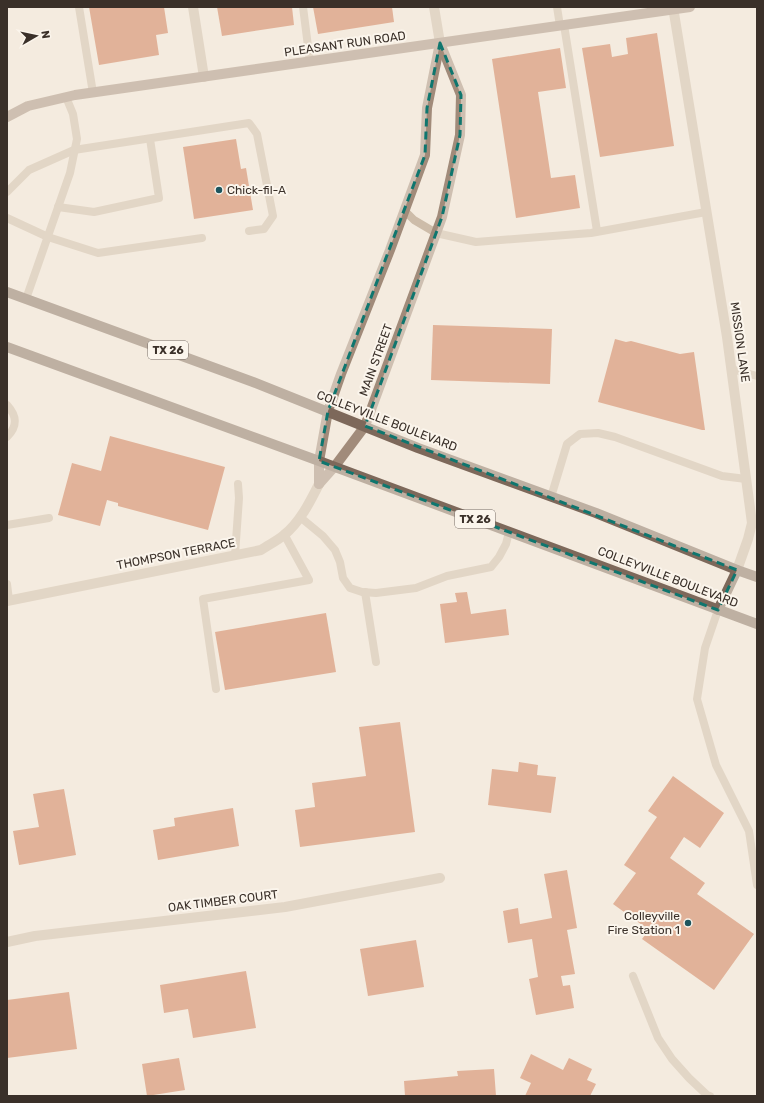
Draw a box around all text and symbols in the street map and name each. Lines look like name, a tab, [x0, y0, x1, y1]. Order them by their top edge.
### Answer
north arrow	[16, 16, 56, 56]
street label: PLEASANT RUN ROAD	[283, 29, 407, 59]
text: N	[38, 30, 52, 40]
place label: Chick-fil-A	[227, 183, 286, 197]
marker: Chick-fil-A	[214, 185, 224, 195]
street label: MISSION LANE	[727, 301, 753, 383]
street label: MAIN STREET	[356, 322, 396, 398]
road number: TX 26	[148, 341, 188, 359]
street label: COLLEYVILLE BOULEVARD	[315, 388, 459, 454]
road number: TX 26	[455, 510, 495, 528]
street label: THOMPSON TERRACE	[116, 536, 236, 572]
street label: COLLEYVILLE BOULEVARD	[596, 544, 740, 610]
street label: OAK TIMBER COURT	[167, 887, 279, 915]
place label: Colleyville Fire Station 1	[607, 909, 680, 937]
marker: Colleyville Fire Station 1	[683, 918, 693, 928]

